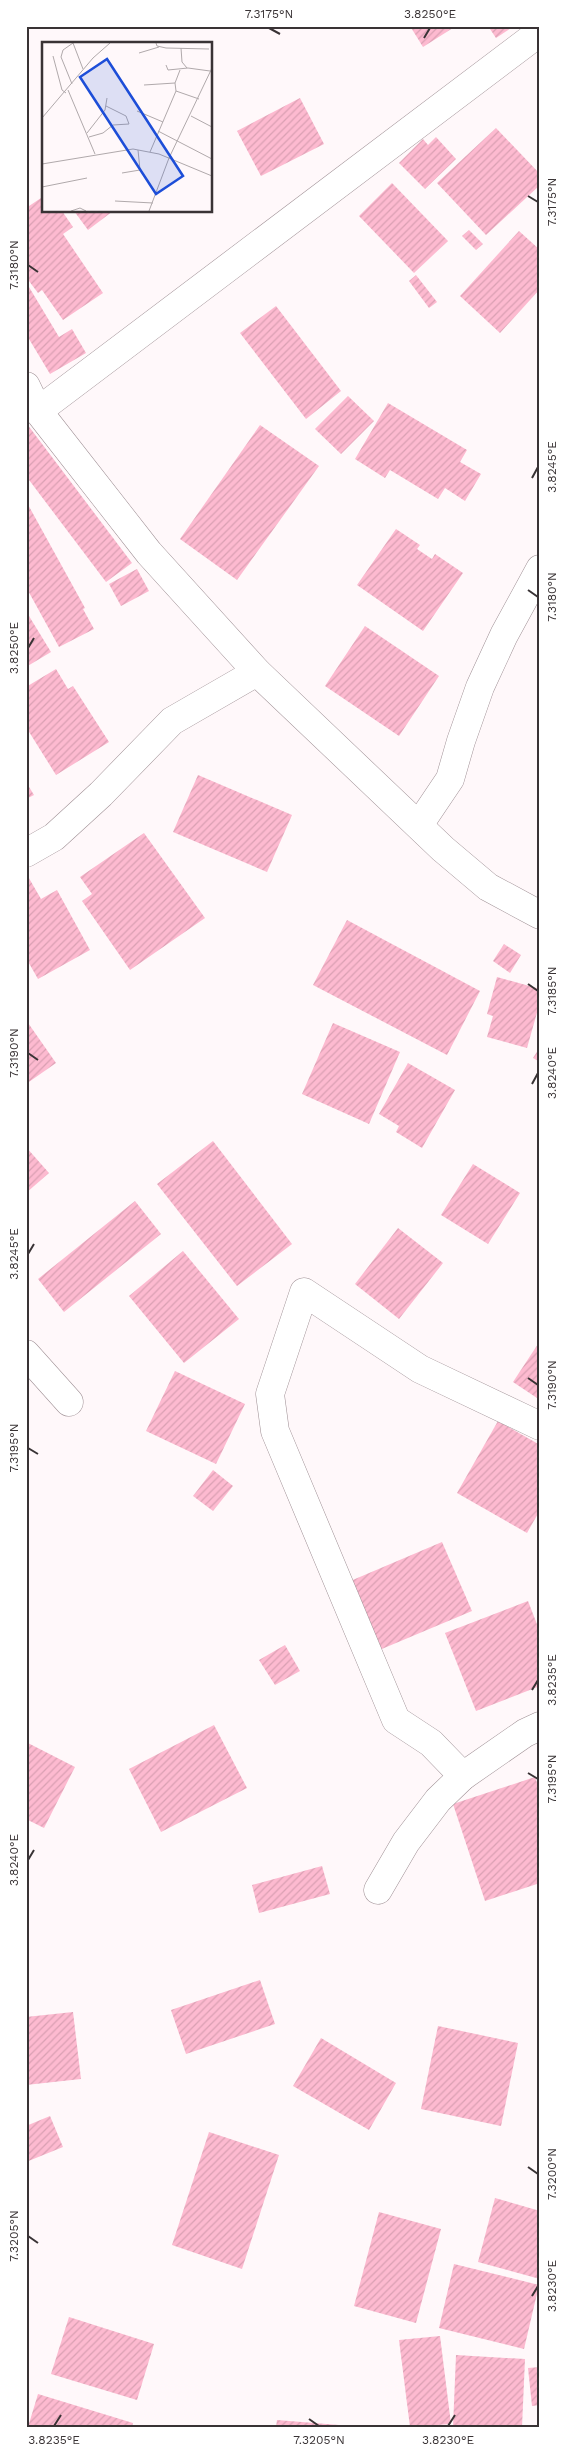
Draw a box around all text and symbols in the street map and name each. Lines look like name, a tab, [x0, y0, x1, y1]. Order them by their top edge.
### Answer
text: 7.3175°N	[245, 7, 293, 21]
text: 3.8250°E	[404, 7, 456, 21]
inset map	[42, 42, 212, 212]
text: 7.3175°N	[545, 178, 559, 226]
text: 7.3180°N	[7, 240, 21, 290]
text: 3.8245°E	[545, 441, 559, 493]
text: 7.3180°N	[545, 572, 559, 622]
text: 3.8250°E	[7, 622, 21, 674]
text: 7.3185°N	[545, 966, 559, 1016]
text: 7.3190°N	[7, 1028, 21, 1078]
text: 3.8240°E	[545, 1047, 559, 1099]
text: 3.8245°E	[7, 1228, 21, 1280]
text: 7.3190°N	[545, 1360, 559, 1410]
text: 7.3195°N	[7, 1423, 21, 1473]
text: 3.8235°E	[545, 1654, 559, 1706]
text: 7.3195°N	[545, 1754, 559, 1804]
text: 3.8240°E	[7, 1834, 21, 1886]
text: 7.3200°N	[545, 2148, 559, 2200]
text: 7.3205°N	[7, 2210, 21, 2262]
text: 3.8230°E	[545, 2260, 559, 2312]
text: 3.8235°E	[28, 2433, 80, 2447]
text: 7.3205°N	[293, 2433, 345, 2447]
text: 3.8230°E	[422, 2433, 474, 2447]

